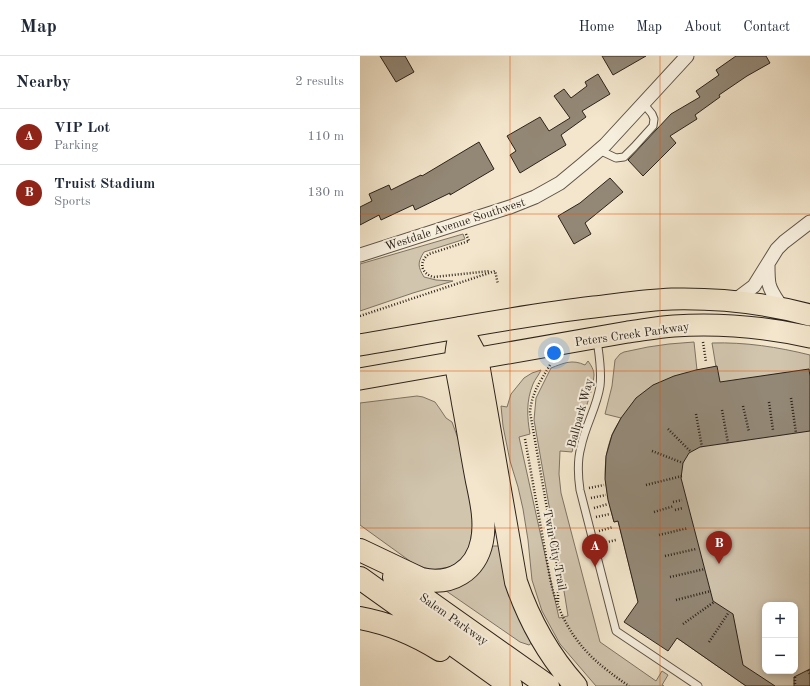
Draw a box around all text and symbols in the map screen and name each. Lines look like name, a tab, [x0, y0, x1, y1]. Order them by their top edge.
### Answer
text: Map	[20, 18, 57, 37]
text: Home	[579, 20, 614, 34]
text: Map	[636, 20, 662, 34]
text: About	[684, 20, 721, 34]
text: Contact	[743, 20, 790, 34]
text: Nearby	[16, 74, 71, 91]
text: 2 results	[295, 75, 344, 88]
text: VIP Lot	[54, 121, 110, 136]
text: A	[24, 130, 34, 143]
text: 110 m	[307, 130, 344, 143]
text: Parking	[54, 139, 98, 152]
text: Truist Stadium	[54, 177, 155, 192]
text: B	[24, 186, 34, 199]
text: 130 m	[307, 186, 344, 199]
text: Sports	[54, 195, 91, 208]
street label: Westdale Avenue Southwest	[384, 197, 527, 253]
street label: Peters Creek Parkway	[574, 321, 691, 349]
your location	[544, 343, 564, 363]
street label: Ballpark Way	[566, 377, 596, 449]
street label: Twin City Trail	[540, 509, 568, 592]
pin: B	[706, 531, 732, 564]
pin: A	[582, 534, 608, 567]
street label: Salem Parkway	[417, 592, 490, 648]
map controls	[762, 602, 798, 674]
button: +	[762, 602, 798, 638]
button: −	[762, 638, 798, 674]

